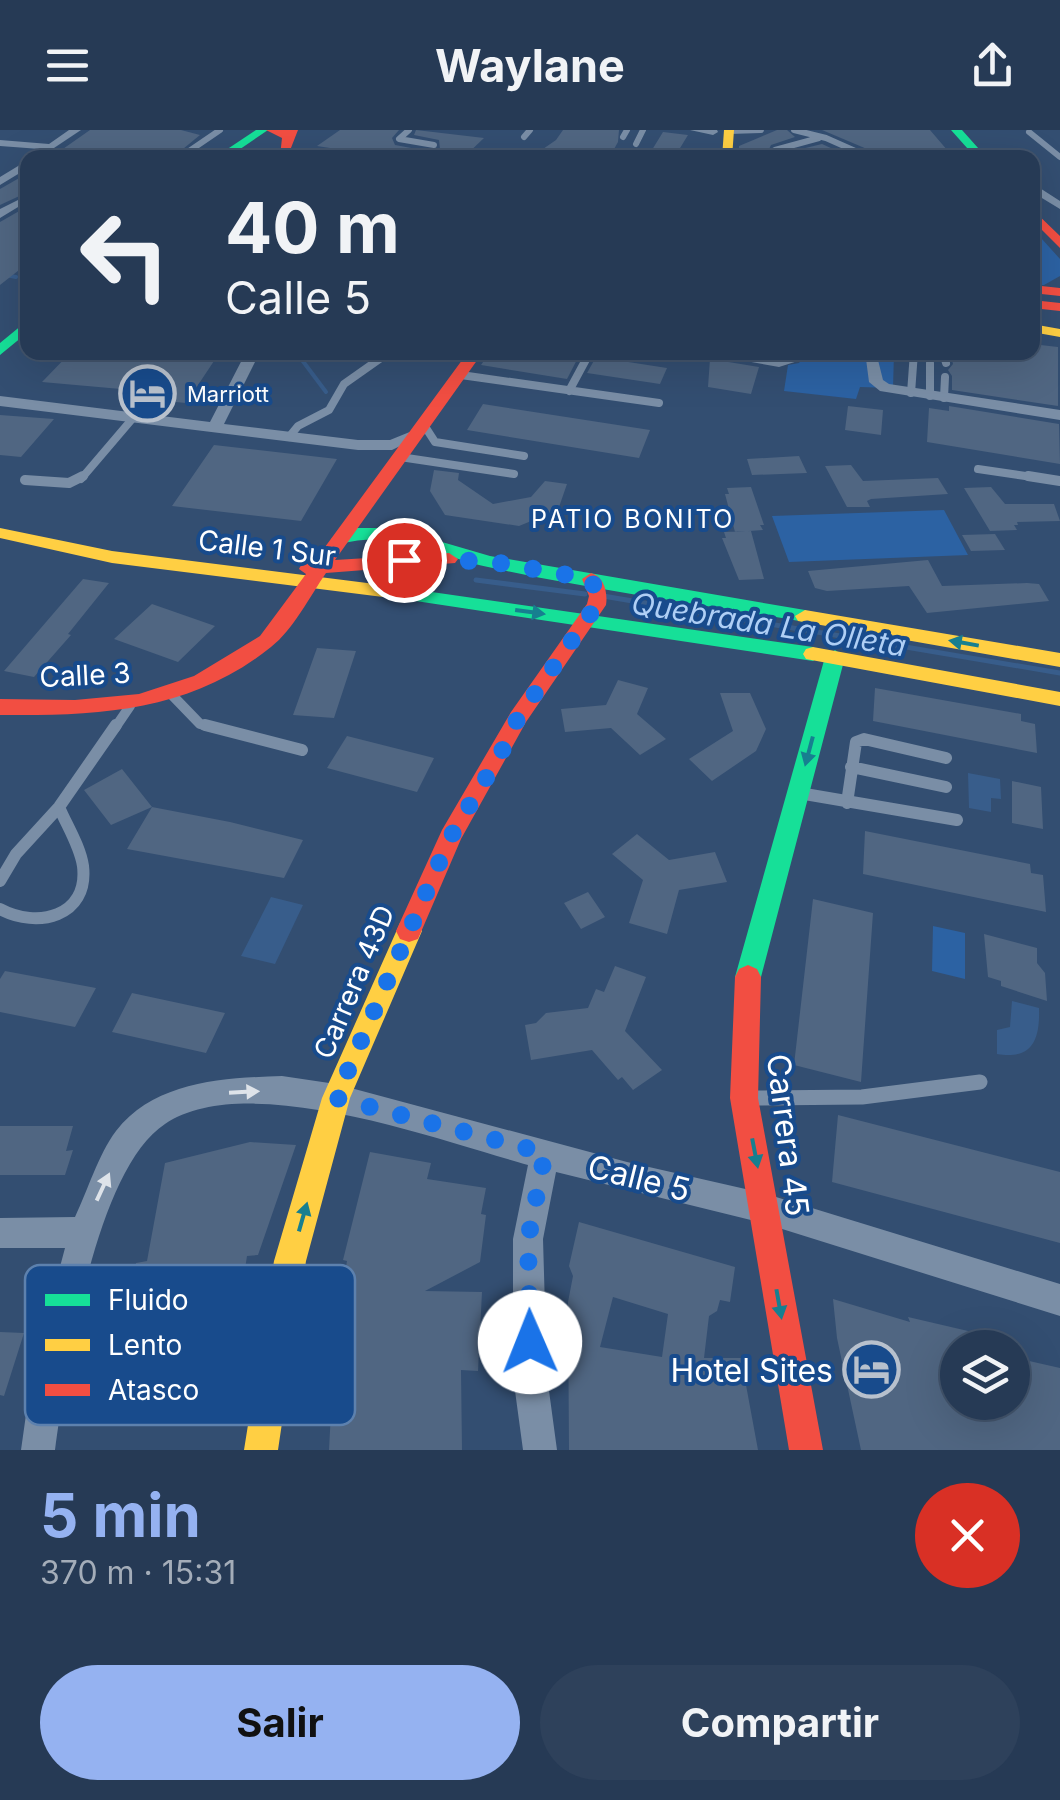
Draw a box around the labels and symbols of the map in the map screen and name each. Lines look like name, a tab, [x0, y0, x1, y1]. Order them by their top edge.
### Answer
hotel icon: Marriott	[118, 364, 178, 424]
place label: Marriott	[187, 381, 269, 407]
district label: PATIO BONITO	[531, 504, 735, 534]
pin	[362, 518, 447, 603]
street label: Calle 1 Sur	[196, 523, 338, 573]
water label: Quebrada La Olleta	[629, 585, 909, 663]
one-way arrow	[514, 605, 546, 621]
one-way arrow	[948, 635, 979, 650]
street label: Calle 3	[39, 656, 131, 694]
one-way arrow	[801, 736, 817, 767]
street label: Carrera 43D	[306, 900, 402, 1064]
street label: Carrera 45	[759, 1052, 817, 1218]
one-way arrow	[228, 1084, 260, 1100]
one-way arrow	[747, 1138, 763, 1169]
street label: Calle 5	[584, 1147, 694, 1209]
one-way arrow	[95, 1172, 112, 1201]
one-way arrow	[296, 1201, 311, 1231]
legend	[25, 1265, 355, 1425]
text: Fluido	[108, 1283, 189, 1317]
one-way arrow	[772, 1289, 788, 1320]
position arrow	[478, 1290, 582, 1394]
text: Lento	[108, 1328, 182, 1362]
hotel icon: Hotel Sites	[842, 1340, 902, 1400]
place label: Hotel Sites	[670, 1351, 833, 1390]
text: Atasco	[108, 1373, 199, 1407]

